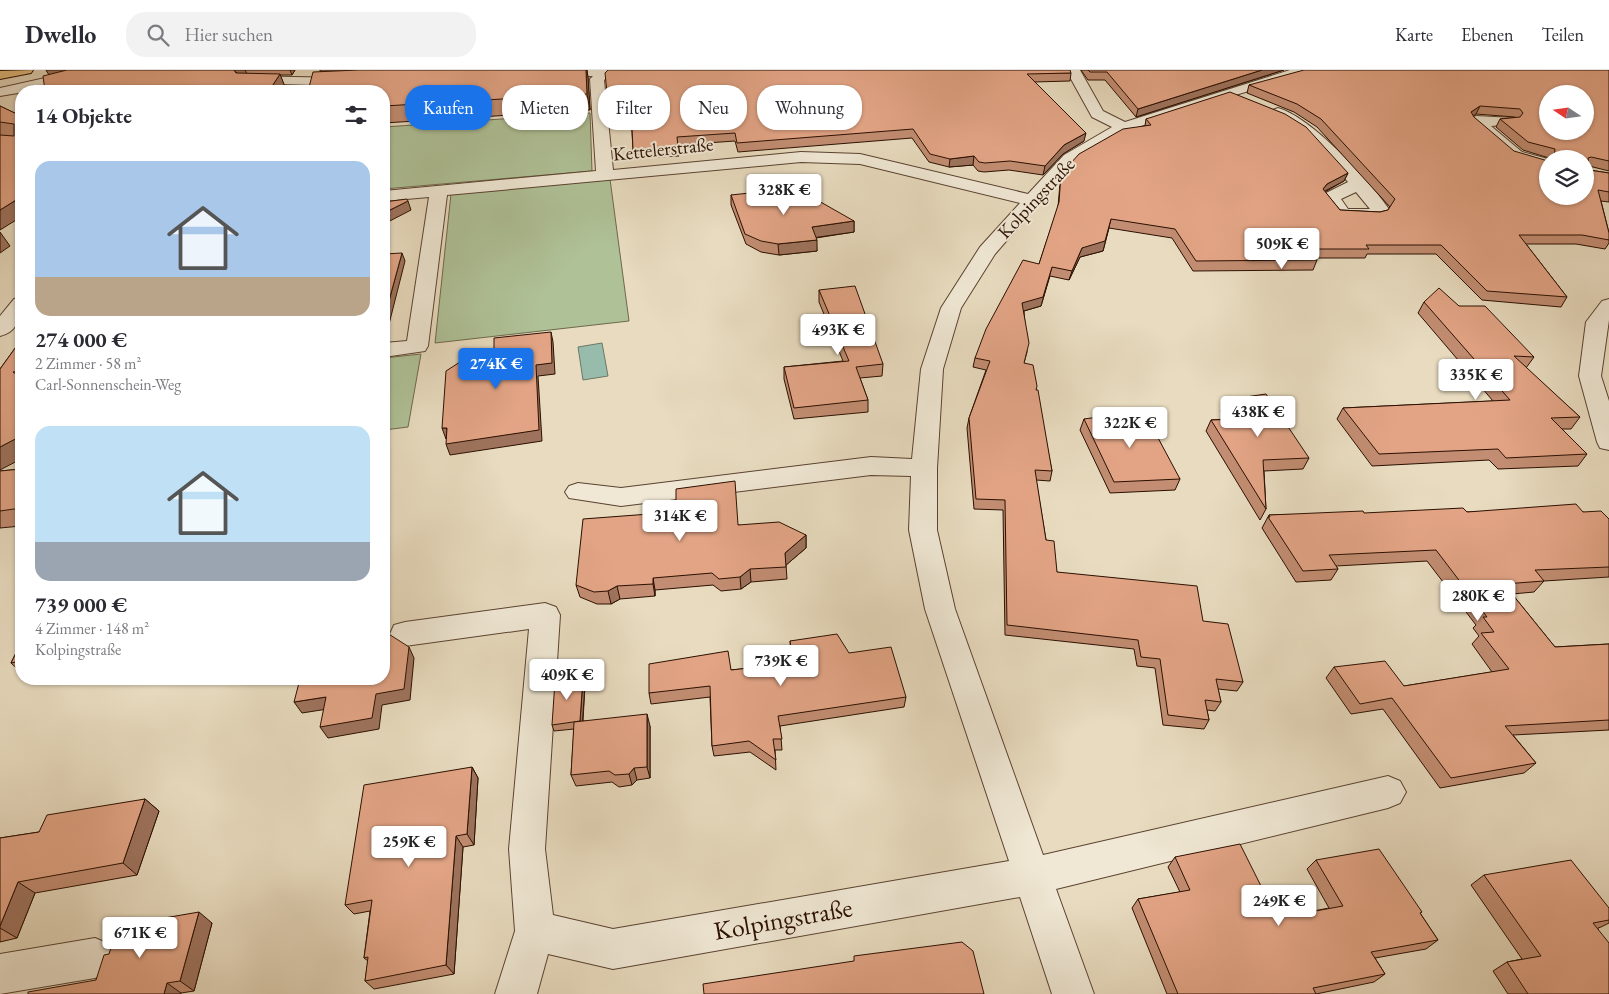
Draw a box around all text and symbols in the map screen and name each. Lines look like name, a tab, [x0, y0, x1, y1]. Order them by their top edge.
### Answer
search box	[126, 12, 476, 57]
text: Dwello	[25, 19, 96, 50]
icon: search	[144, 21, 172, 49]
text: Hier suchen	[184, 22, 273, 47]
text: Karte	[1395, 23, 1433, 46]
text: Ebenen	[1461, 23, 1514, 46]
text: Teilen	[1542, 23, 1584, 46]
chip: Kaufen	[405, 85, 492, 130]
chip: Mieten	[502, 85, 588, 130]
chip: Filter	[598, 85, 670, 130]
chip: Neu	[680, 85, 747, 130]
chip: Wohnung	[757, 85, 862, 130]
north arrow	[1539, 85, 1594, 140]
map controls	[1539, 85, 1594, 205]
icon: filters	[342, 101, 370, 129]
text: 14 Objekte	[35, 102, 132, 129]
street label: Kettelerstraße	[611, 131, 715, 167]
button: layers	[1539, 150, 1594, 205]
street label: Kolpingstraße	[992, 152, 1080, 244]
pin: 328K €	[743, 174, 825, 216]
text: 328K €	[757, 179, 811, 200]
icon: home	[158, 193, 248, 283]
pin: 509K €	[1241, 228, 1323, 270]
text: 509K €	[1255, 233, 1309, 254]
pin: 493K €	[797, 314, 879, 356]
text: 493K €	[811, 319, 865, 340]
text: 274 000 €	[35, 326, 127, 353]
pin: 274K €	[455, 348, 537, 390]
text: 2 Zimmer · 58 m²	[35, 353, 141, 374]
text: 274K €	[469, 353, 523, 374]
pin: 335K €	[1435, 358, 1517, 401]
text: 335K €	[1449, 364, 1503, 385]
text: Carl-Sonnenschein-Weg	[35, 374, 181, 395]
pin: 438K €	[1217, 396, 1299, 438]
text: 438K €	[1231, 401, 1285, 422]
pin: 322K €	[1089, 406, 1171, 449]
text: 322K €	[1103, 412, 1157, 433]
icon: home	[158, 458, 248, 548]
pin: 314K €	[639, 500, 721, 542]
text: 314K €	[653, 505, 707, 526]
pin: 280K €	[1437, 580, 1519, 622]
text: 280K €	[1451, 585, 1505, 606]
text: 739 000 €	[35, 591, 127, 618]
text: 4 Zimmer · 148 m²	[35, 618, 149, 639]
text: Kolpingstraße	[35, 639, 121, 660]
pin: 739K €	[740, 644, 822, 687]
text: 739K €	[754, 650, 808, 671]
pin: 409K €	[526, 658, 608, 701]
text: 409K €	[540, 664, 594, 685]
pin: 259K €	[368, 826, 450, 868]
text: 259K €	[382, 831, 436, 852]
pin: 249K €	[1238, 884, 1320, 927]
street label: Kolpingstraße	[711, 890, 855, 948]
text: 249K €	[1252, 890, 1306, 911]
pin: 671K €	[99, 916, 181, 959]
text: 671K €	[113, 922, 167, 943]

